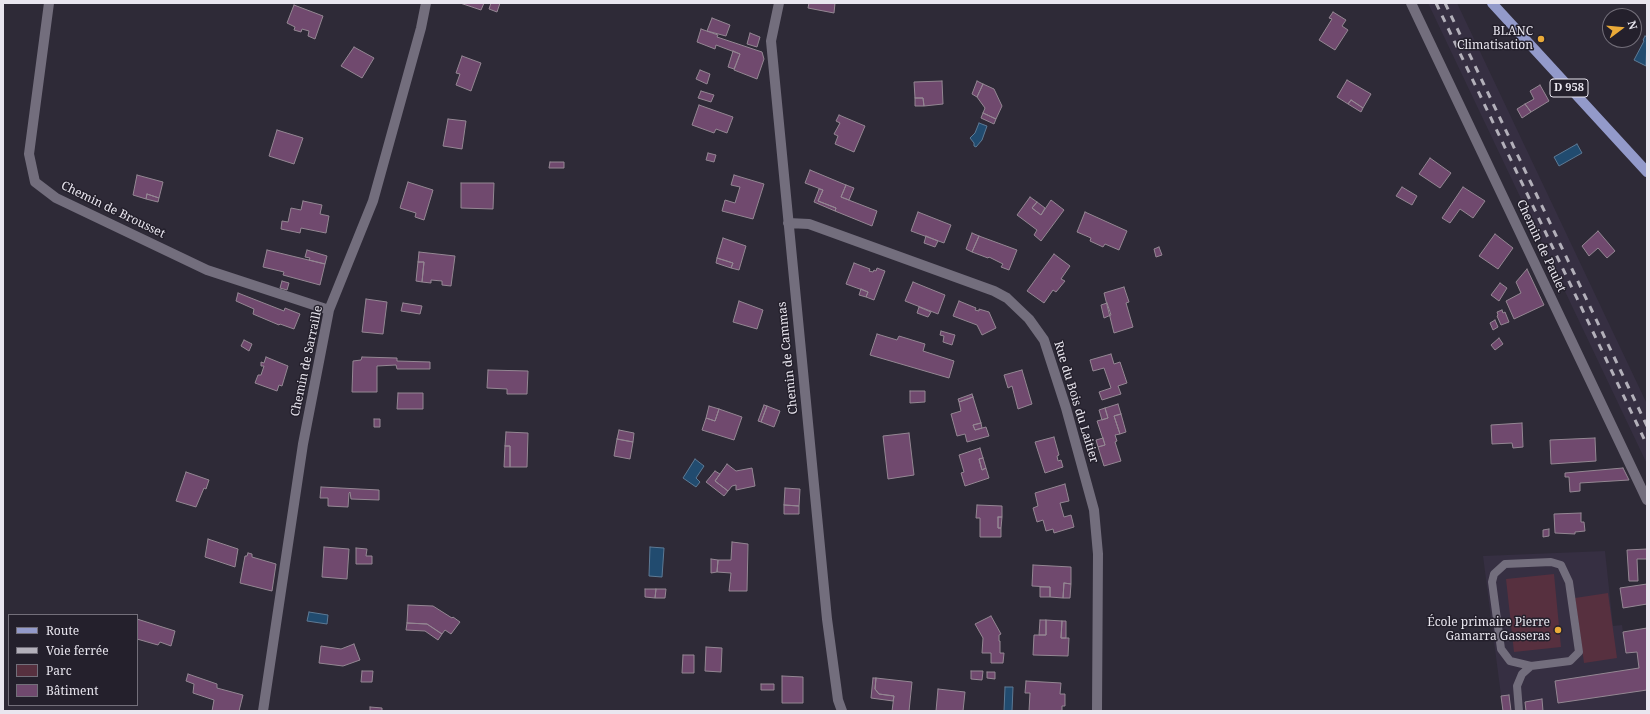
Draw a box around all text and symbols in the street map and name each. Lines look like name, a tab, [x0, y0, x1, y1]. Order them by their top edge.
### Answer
north arrow	[1602, 8, 1642, 48]
text: N	[1625, 19, 1641, 31]
place label: BLANC Climatisation	[1457, 25, 1533, 53]
marker: BLANC Climatisation	[1536, 34, 1546, 44]
road number: D 958	[1550, 79, 1588, 97]
street label: Chemin de Brousset	[59, 179, 167, 241]
street label: Chemin de Paulet	[1513, 197, 1569, 295]
street label: Chemin de Cammas	[775, 301, 801, 415]
street label: Chemin de Sarraille	[288, 304, 326, 418]
street label: Rue du Bois du Laitier	[1051, 339, 1101, 465]
legend	[8, 614, 138, 706]
place label: École primaire Pierre Gamarra Gasseras	[1427, 616, 1550, 644]
text: Route	[46, 622, 79, 639]
marker: École primaire Pierre Gamarra Gasseras	[1553, 625, 1563, 635]
text: Voie ferrée	[46, 642, 109, 659]
text: Parc	[46, 662, 72, 679]
text: Bâtiment	[46, 682, 98, 699]

